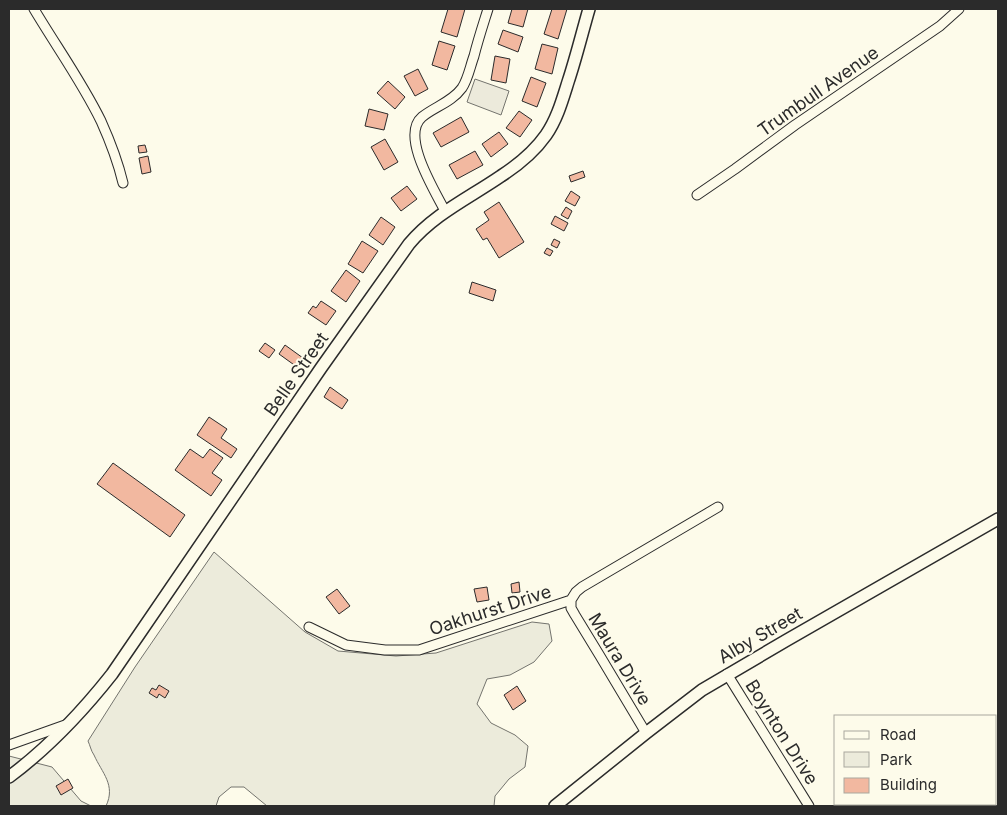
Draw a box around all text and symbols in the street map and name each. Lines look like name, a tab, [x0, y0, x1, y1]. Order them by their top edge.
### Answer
street label: Trumbull Avenue	[754, 42, 882, 140]
street label: Belle Street	[259, 328, 333, 420]
street label: Oakhurst Drive	[426, 580, 554, 640]
street label: Alby Street	[714, 602, 806, 667]
street label: Maura Drive	[584, 609, 656, 709]
street label: Boynton Drive	[741, 676, 823, 788]
legend	[834, 715, 997, 805]
text: Road	[880, 725, 916, 744]
text: Park	[880, 750, 913, 769]
text: Building	[880, 775, 937, 794]

